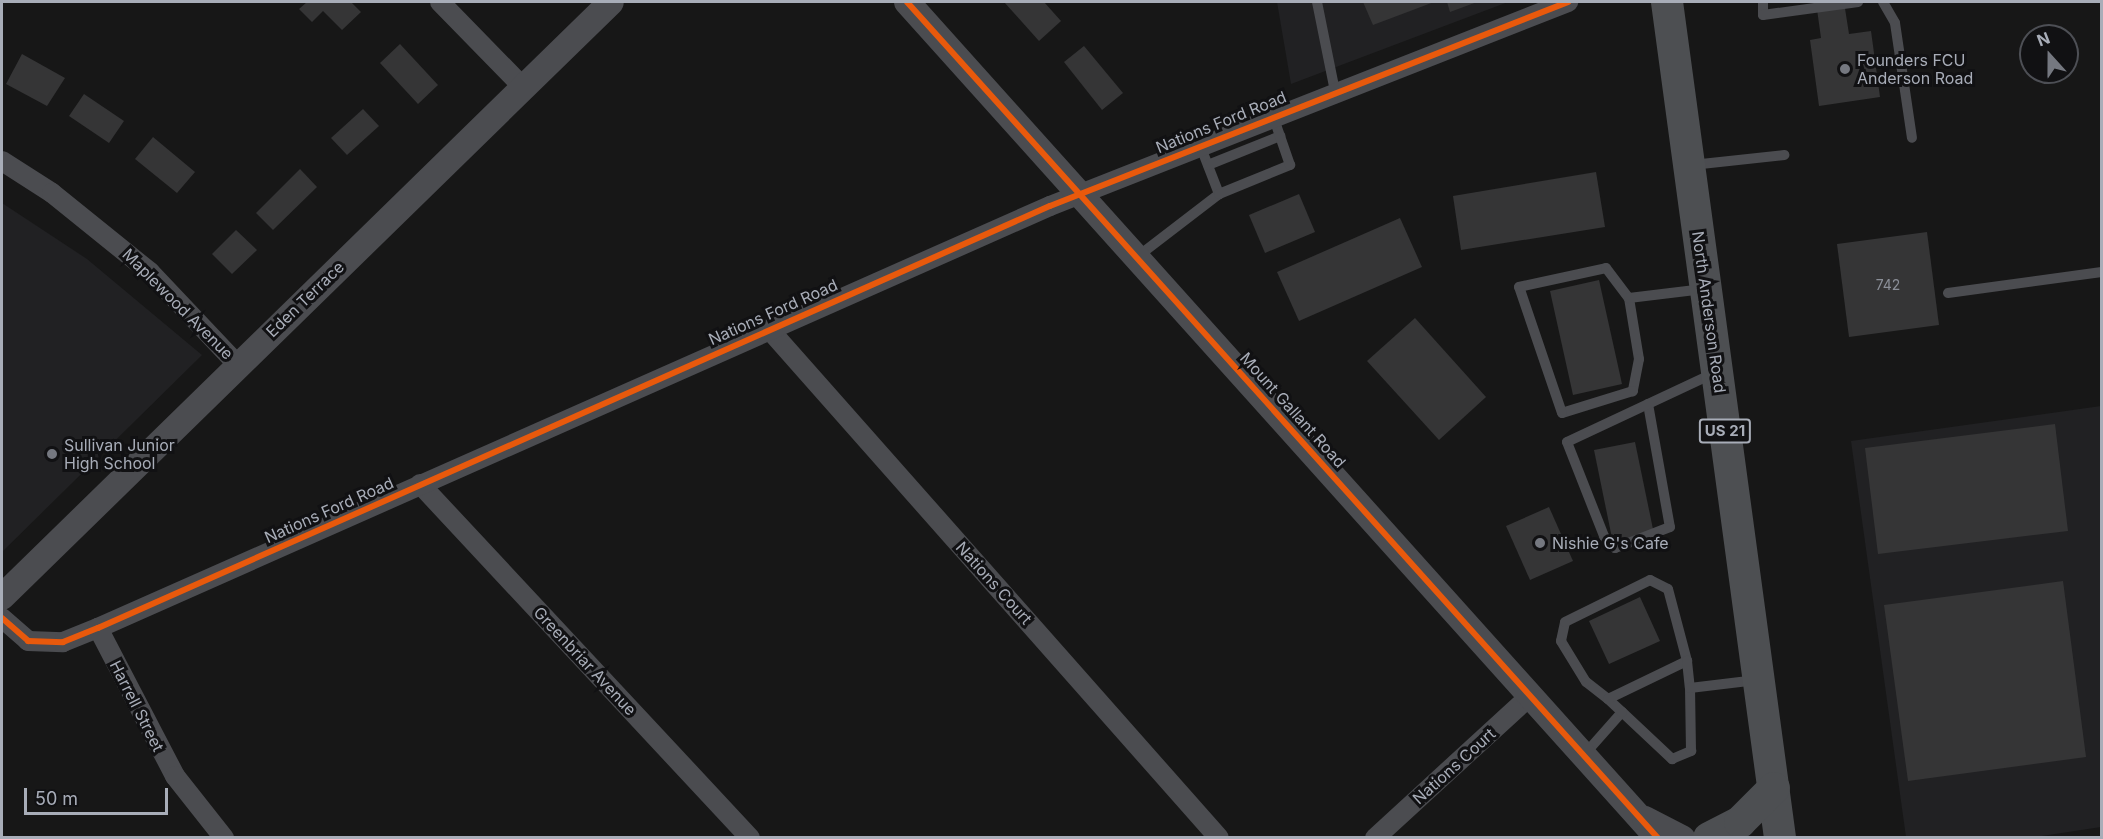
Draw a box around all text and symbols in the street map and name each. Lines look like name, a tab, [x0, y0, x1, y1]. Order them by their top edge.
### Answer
north arrow	[2019, 24, 2079, 84]
text: N	[2034, 28, 2053, 51]
place label: Founders FCU Anderson Road	[1857, 50, 1973, 88]
marker: Founders FCU Anderson Road	[1838, 62, 1852, 76]
street label: Nations Ford Road	[1153, 87, 1289, 157]
street label: North Anderson Road	[1688, 230, 1730, 394]
street label: Maplewood Avenue	[119, 245, 237, 363]
street label: Eden Terrace	[262, 257, 348, 341]
street label: Nations Ford Road	[706, 275, 840, 349]
house number: 742	[1876, 277, 1900, 293]
street label: Mount Gallant Road	[1236, 349, 1350, 471]
road number: US 21	[1698, 419, 1752, 443]
place label: Sullivan Junior High School	[64, 435, 175, 473]
marker: Sullivan Junior High School	[45, 447, 59, 461]
street label: Nations Ford Road	[262, 473, 396, 547]
place label: Nishie G's Cafe	[1552, 533, 1669, 553]
marker: Nishie G's Cafe	[1533, 536, 1547, 550]
street label: Nations Court	[952, 538, 1036, 628]
street label: Greenbriar Avenue	[530, 603, 640, 719]
street label: Harrell Street	[106, 657, 168, 755]
street label: Nations Court	[1409, 724, 1499, 808]
scale bar	[27, 776, 171, 814]
text: 50 m	[35, 788, 78, 809]

